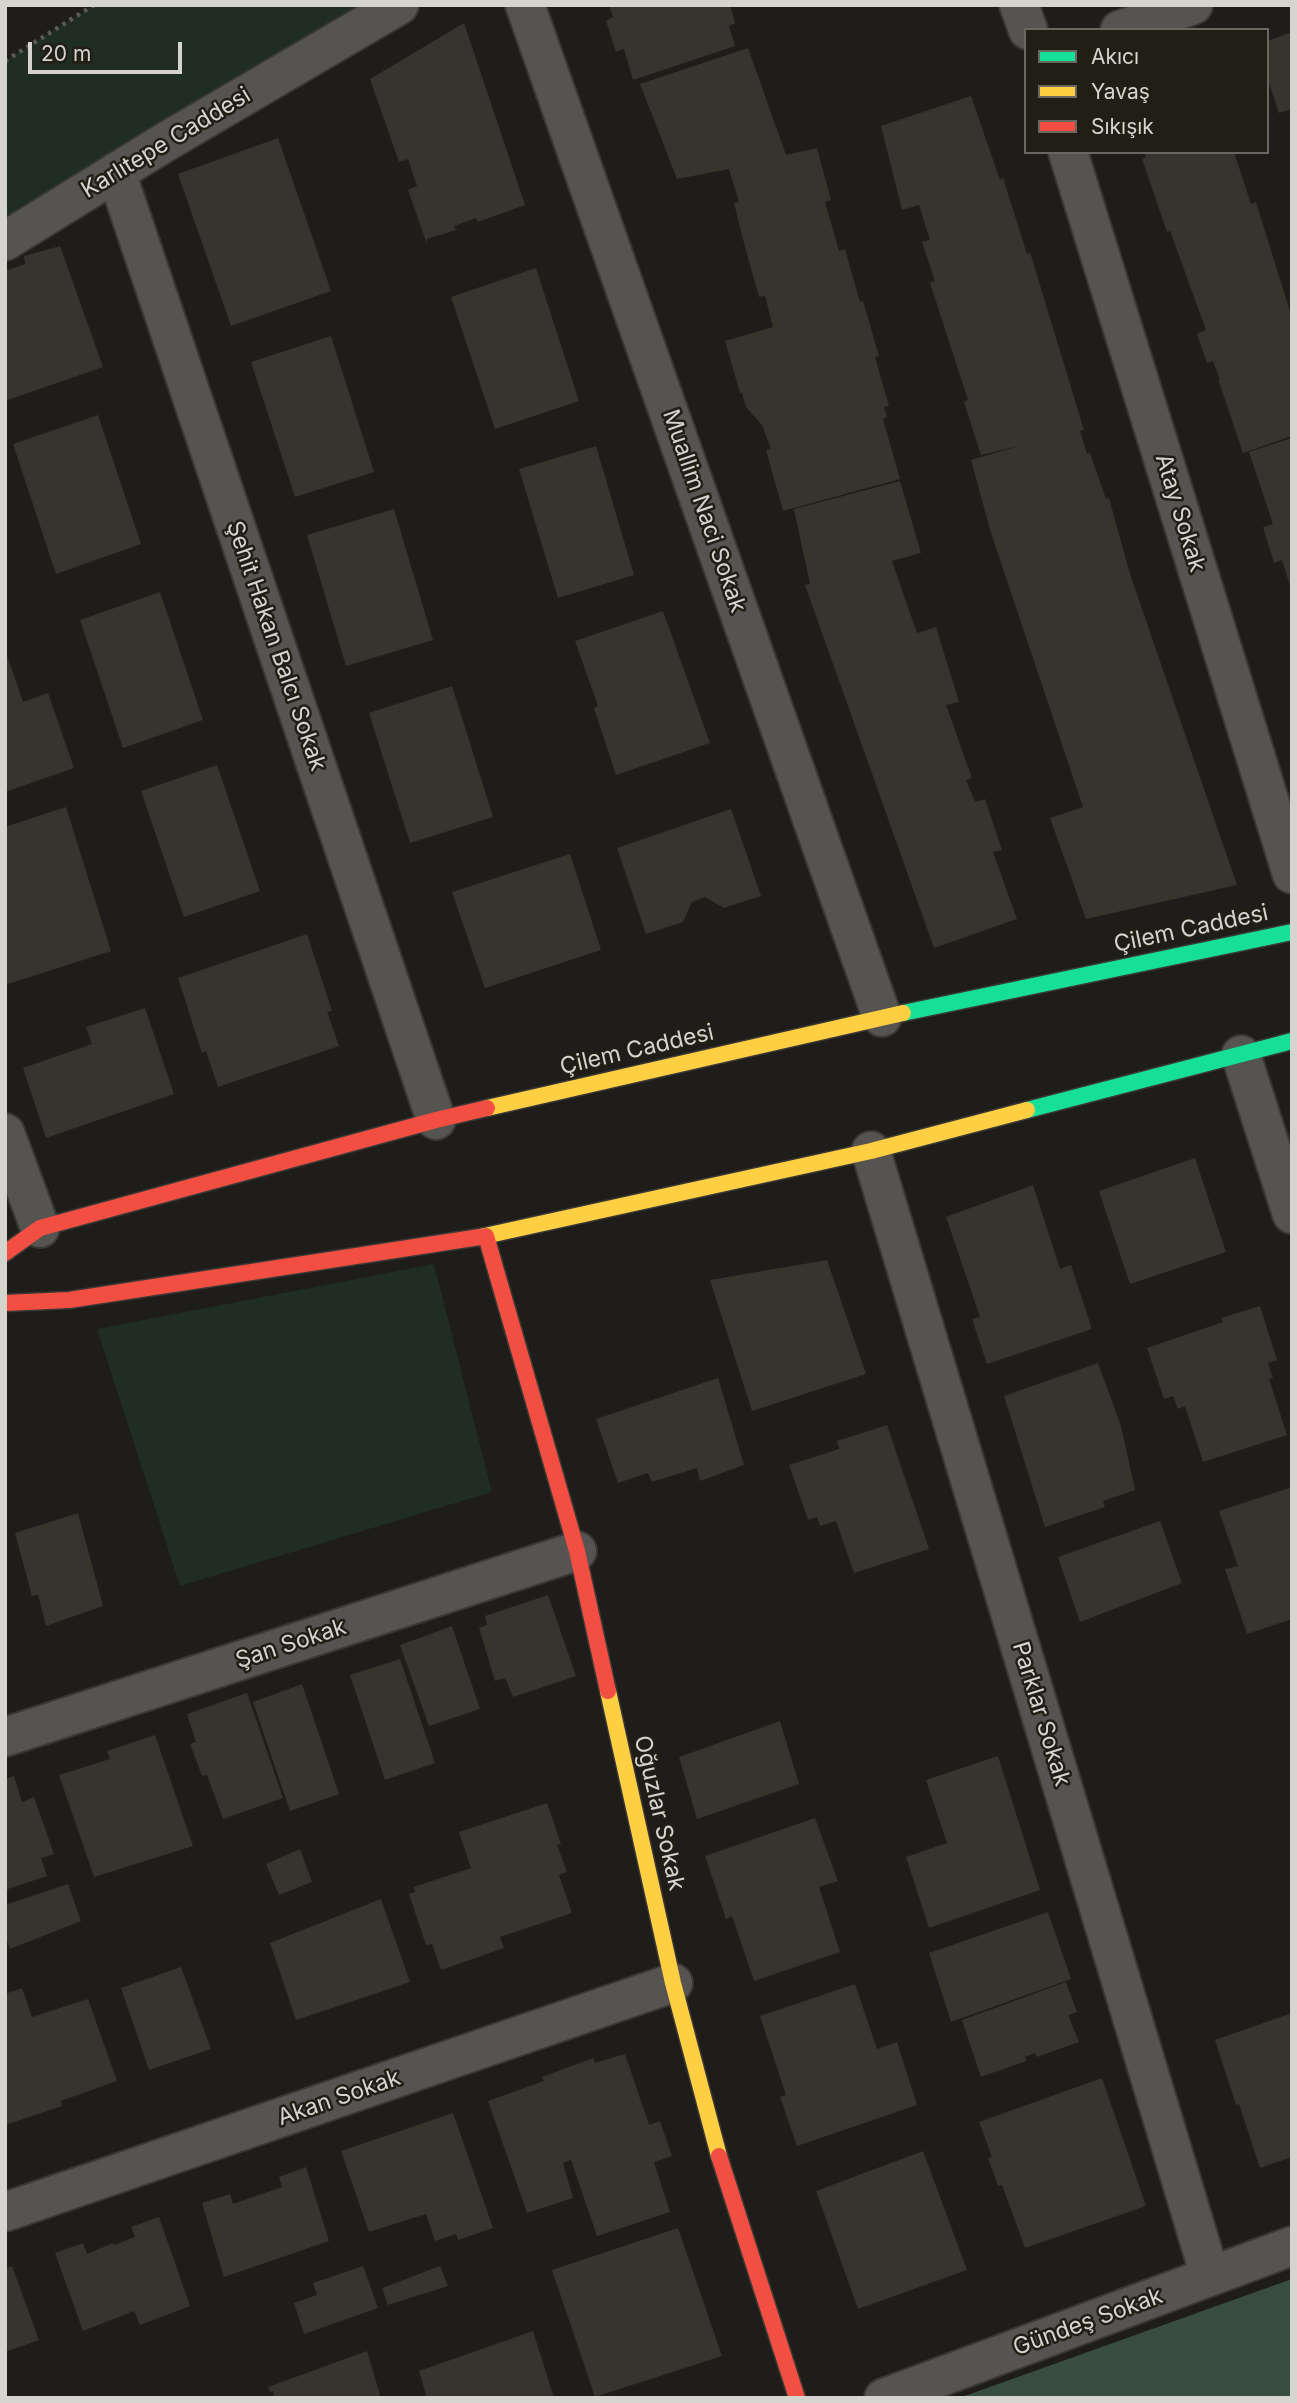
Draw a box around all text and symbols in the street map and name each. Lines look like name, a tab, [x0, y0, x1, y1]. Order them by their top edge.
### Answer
scale bar	[32, 28, 186, 72]
legend	[1024, 28, 1269, 154]
text: 20 m	[41, 41, 91, 66]
text: Akıcı	[1091, 44, 1139, 69]
text: Yavaş	[1091, 79, 1150, 104]
street label: Karlıtepe Caddesi	[77, 82, 255, 204]
text: Sıkışık	[1091, 114, 1154, 139]
street label: Muallim Naci Sokak	[656, 406, 752, 616]
street label: Atay Sokak	[1149, 451, 1211, 575]
street label: Şehit Hakan Balcı Sokak	[220, 517, 332, 775]
street label: Çilem Caddesi	[1111, 899, 1271, 959]
street label: Çilem Caddesi	[557, 1019, 717, 1081]
street label: Şan Sokak	[232, 1613, 350, 1675]
street label: Parklar Sokak	[1006, 1638, 1076, 1790]
street label: Oğuzlar Sokak	[628, 1733, 690, 1893]
street label: Akan Sokak	[274, 2064, 404, 2132]
street label: Gündeş Sokak	[1009, 2282, 1167, 2362]

